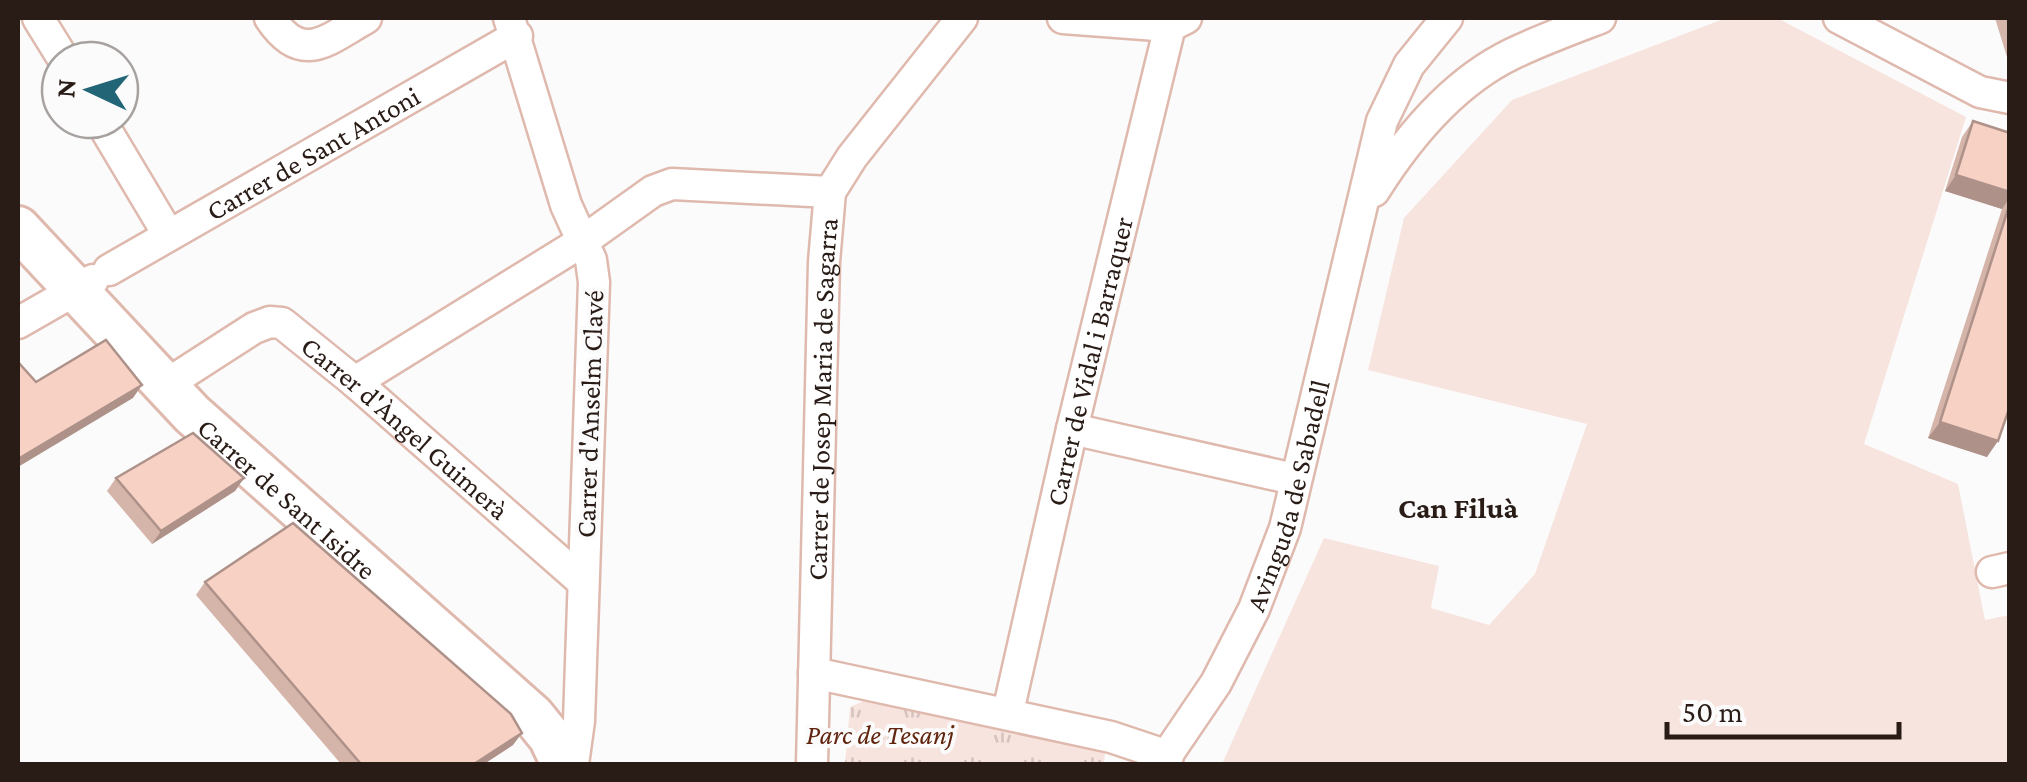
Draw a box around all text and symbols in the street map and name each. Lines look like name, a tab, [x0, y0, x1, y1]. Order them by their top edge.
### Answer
north arrow	[40, 40, 140, 140]
text: N	[49, 78, 82, 99]
street label: Carrer de Sant Antoni	[201, 80, 425, 227]
street label: Carrer de Vidal i Barraquer	[1040, 214, 1139, 509]
street label: Carrer de Josep Maria de Sagarra	[801, 217, 844, 581]
street label: Carrer d'Anselm Clavé	[570, 289, 609, 539]
street label: Carrer d'Àngel Guimerà	[295, 330, 515, 526]
street label: Avinguda de Sabadell	[1240, 377, 1336, 616]
street label: Carrer de Sant Isidre	[192, 412, 382, 586]
district label: Can Filuà	[1398, 491, 1518, 524]
scale bar	[1667, 677, 1900, 739]
text: 50 m	[1682, 695, 1743, 728]
park label: Parc de Tesanj	[806, 719, 955, 751]

